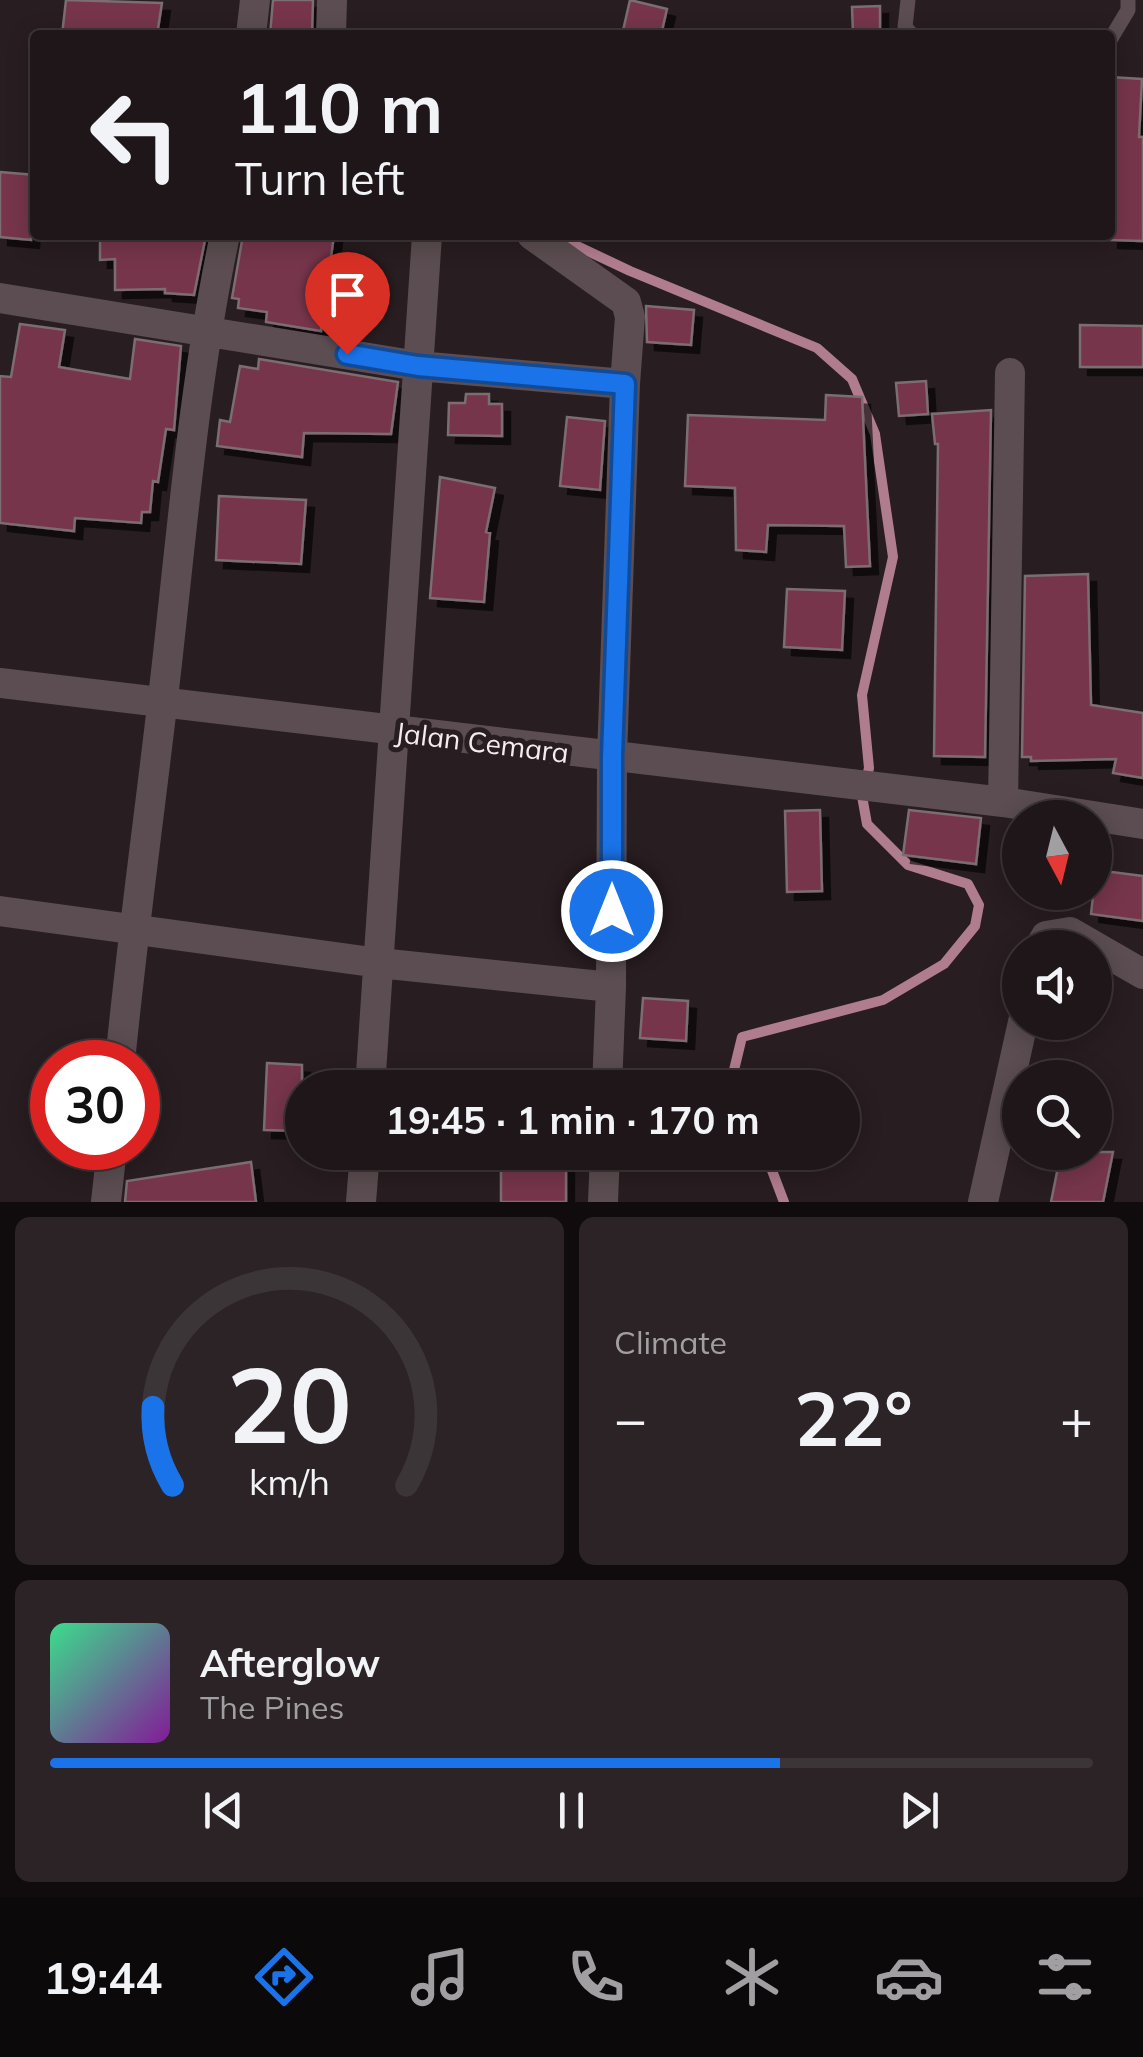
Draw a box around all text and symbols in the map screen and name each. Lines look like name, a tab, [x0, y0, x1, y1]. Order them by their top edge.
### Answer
text: 110 m	[235, 63, 443, 151]
icon: left	[70, 70, 200, 200]
text: Turn left	[235, 150, 404, 206]
pin	[305, 252, 390, 355]
icon: arrive	[320, 267, 375, 322]
street label: Jalan Cemara	[393, 714, 571, 770]
north arrow	[1002, 800, 1112, 910]
map controls	[1002, 800, 1112, 1170]
position arrow	[560, 859, 664, 963]
button: sound	[1002, 930, 1112, 1040]
speed limit sign: 30	[30, 1040, 160, 1170]
button: search	[1002, 1060, 1112, 1170]
text: 19:45 · 1 min · 170 m	[385, 1096, 760, 1144]
text: Climate	[614, 1322, 727, 1362]
text: 20	[227, 1338, 352, 1469]
text: 22°	[794, 1371, 913, 1465]
text: −	[614, 1384, 647, 1453]
text: +	[1060, 1384, 1093, 1453]
text: km/h	[249, 1459, 330, 1504]
text: Afterglow	[200, 1639, 380, 1687]
text: The Pines	[200, 1687, 344, 1727]
icon: previous	[196, 1783, 251, 1838]
icon: pause	[544, 1783, 599, 1838]
icon: next	[892, 1783, 947, 1838]
icon: directions	[249, 1942, 319, 2012]
icon: music	[405, 1942, 475, 2012]
icon: phone	[561, 1942, 631, 2012]
icon: climate	[717, 1942, 787, 2012]
icon: car	[874, 1942, 944, 2012]
icon: filters	[1030, 1942, 1100, 2012]
text: 19:44	[43, 1949, 162, 2005]

